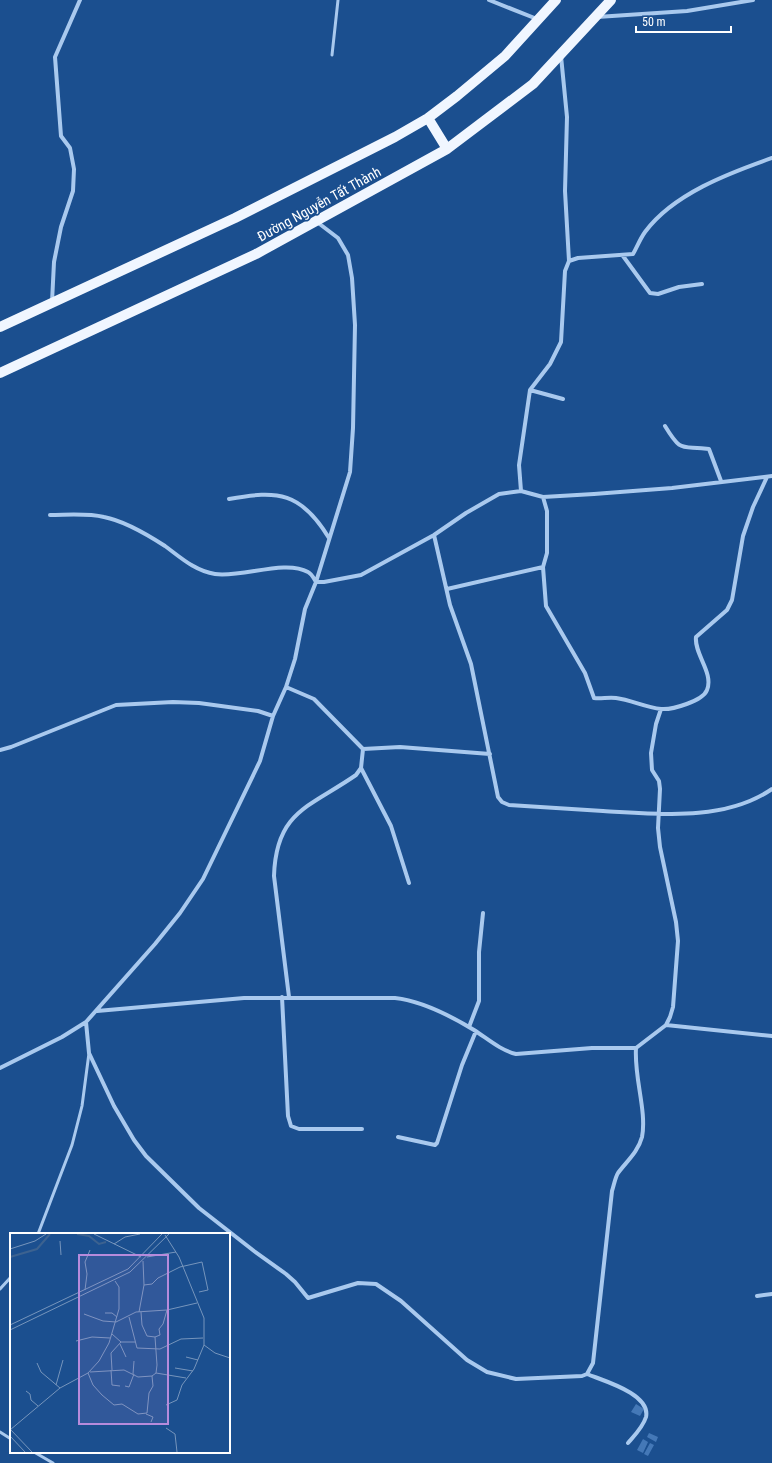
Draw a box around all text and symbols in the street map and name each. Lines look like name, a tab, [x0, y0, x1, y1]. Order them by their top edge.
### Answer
scale bar	[636, 8, 731, 34]
text: 50 m	[642, 15, 666, 29]
street label: Đường Nguyễn Tất Thành	[254, 163, 384, 245]
inset map	[10, 1233, 230, 1453]

